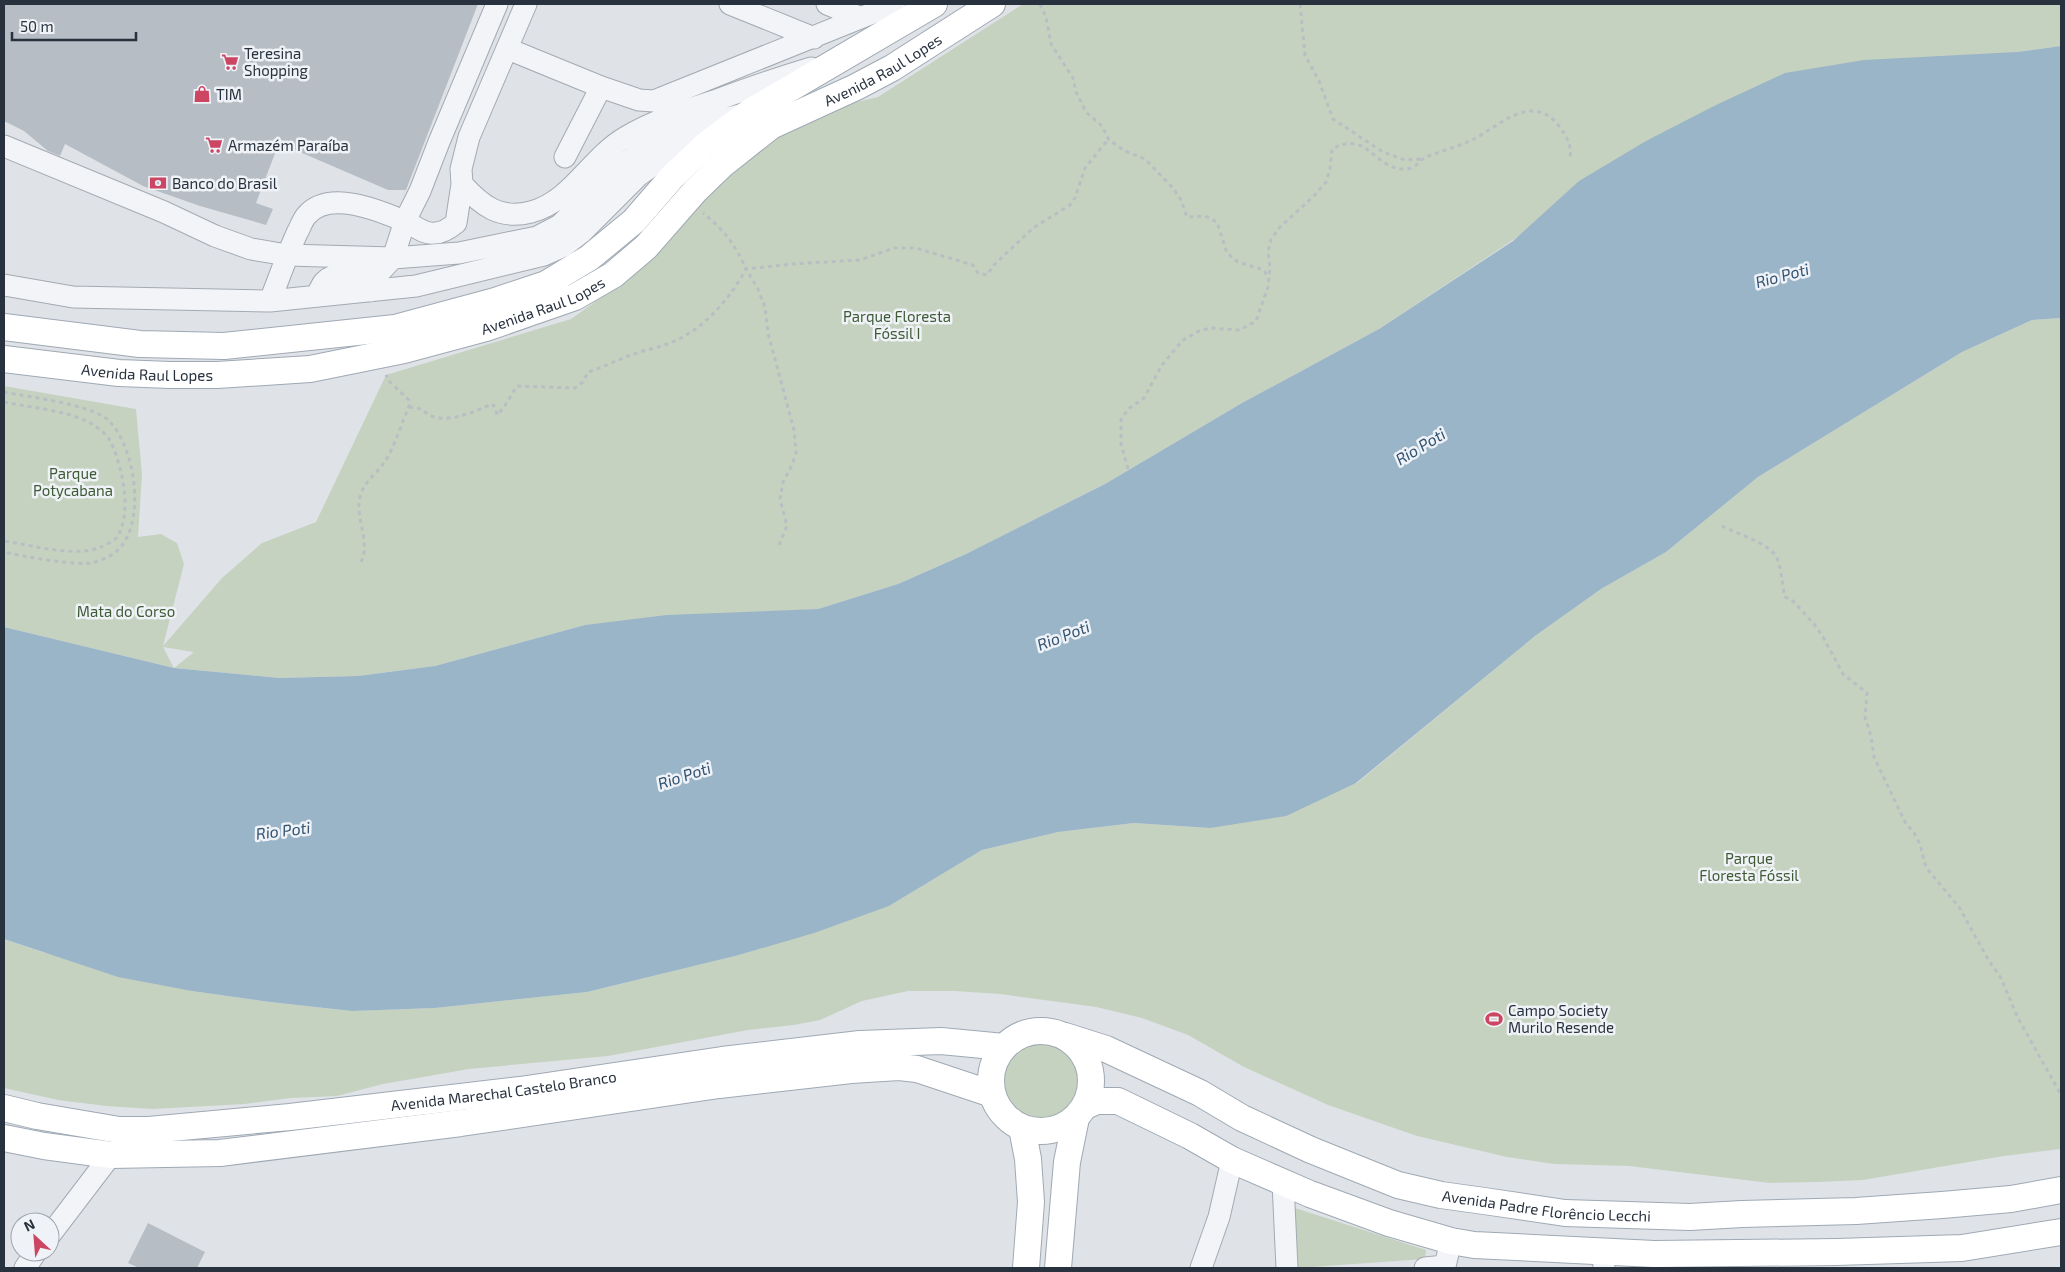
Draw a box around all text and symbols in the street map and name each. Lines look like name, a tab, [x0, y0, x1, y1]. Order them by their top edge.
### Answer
scale bar	[12, 10, 136, 42]
text: 50 m	[20, 17, 54, 35]
street label: Avenida Raul Lopes	[821, 30, 945, 109]
place label: Teresina Shopping	[244, 44, 308, 79]
supermarket icon: Teresina Shopping	[220, 52, 240, 72]
shop icon: TIM	[192, 84, 212, 104]
place label: TIM	[216, 85, 242, 103]
supermarket icon: Armazém Paraíba	[204, 135, 224, 155]
place label: Armazém Paraíba	[228, 136, 349, 154]
bank icon: Banco do Brasil	[148, 173, 168, 193]
place label: Banco do Brasil	[172, 174, 278, 192]
water label: Rio Poti	[1753, 259, 1811, 291]
street label: Avenida Raul Lopes	[479, 273, 608, 338]
park label: Parque Floresta Fóssil I	[843, 307, 951, 342]
street label: Avenida Raul Lopes	[80, 360, 213, 384]
water label: Rio Poti	[1392, 424, 1448, 468]
park label: Parque Potycabana	[33, 464, 113, 499]
park label: Mata do Corso	[77, 602, 175, 620]
water label: Rio Poti	[1034, 616, 1092, 654]
water label: Rio Poti	[655, 757, 713, 792]
water label: Rio Poti	[255, 817, 311, 843]
park label: Parque Floresta Fóssil	[1699, 849, 1799, 884]
place label: Campo Society Murilo Resende	[1508, 1001, 1614, 1036]
sports icon: Campo Society Murilo Resende	[1484, 1009, 1504, 1029]
street label: Avenida Marechal Castelo Branco	[390, 1067, 618, 1114]
street label: Avenida Padre Florêncio Lecchi	[1441, 1186, 1651, 1225]
north arrow	[10, 1212, 60, 1262]
text: N	[21, 1215, 37, 1235]

